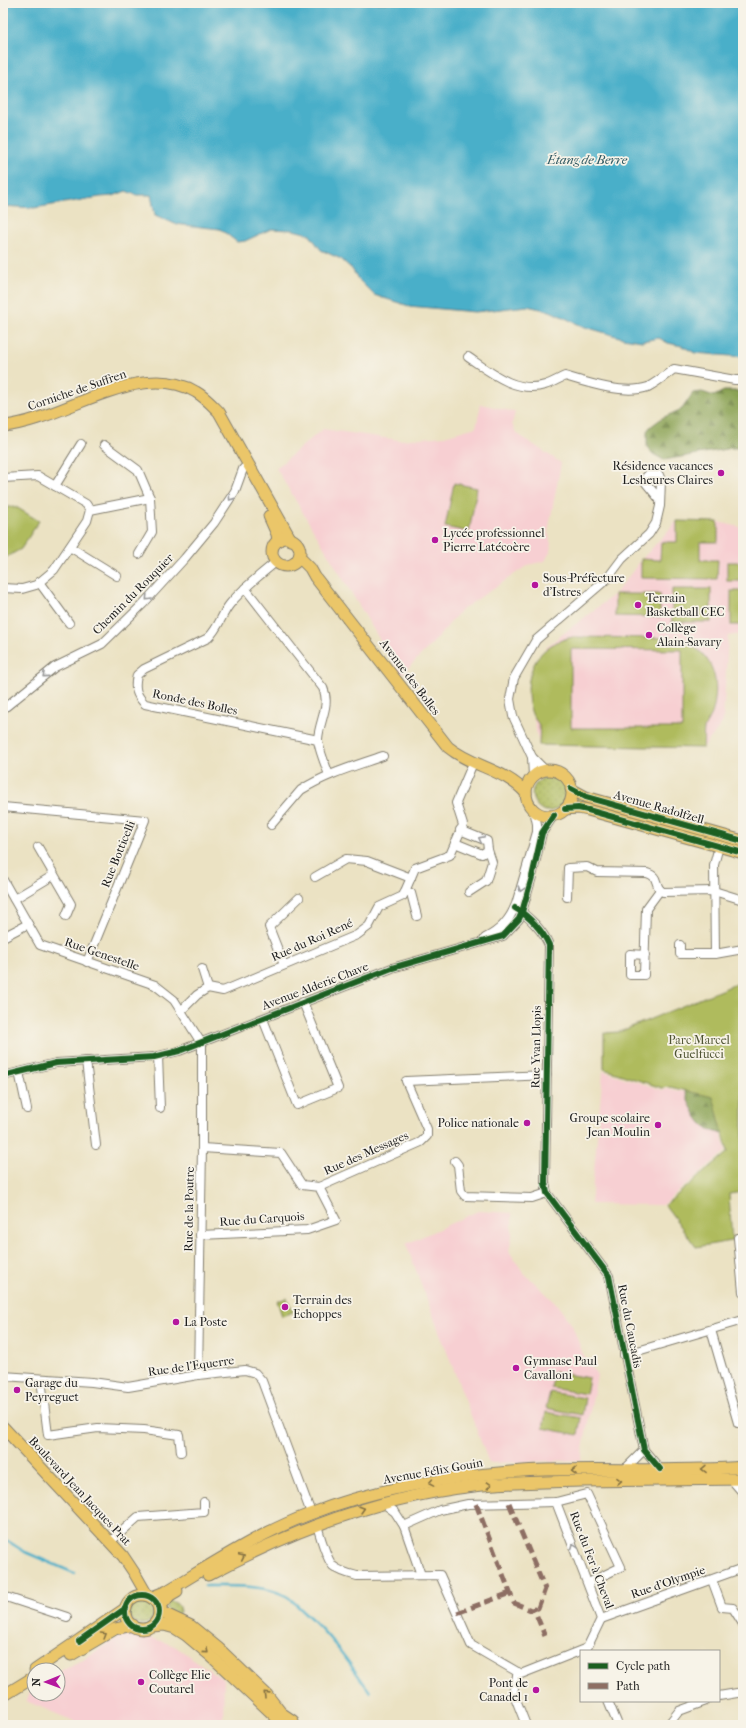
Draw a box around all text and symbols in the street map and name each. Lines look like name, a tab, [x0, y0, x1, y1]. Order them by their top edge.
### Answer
water label: Étang de Berre	[546, 152, 628, 167]
street label: Corniche de Suffren	[26, 367, 128, 413]
place label: Résidence vacances Lesheures Claires	[613, 459, 714, 487]
marker: Résidence vacances Lesheures Claires	[716, 468, 726, 478]
one-way arrow	[228, 494, 236, 501]
place label: Lycée professionnel Pierre Latécoère	[443, 526, 545, 554]
marker: Lycée professionnel Pierre Latécoère	[430, 535, 440, 545]
street label: Chemin du Rouquier	[90, 550, 177, 637]
place label: Sous-Préfecture d'Istres	[543, 571, 625, 599]
marker: Sous-Préfecture d'Istres	[530, 580, 540, 590]
place label: Terrain Basketball CEC	[646, 591, 725, 619]
one-way arrow	[145, 593, 153, 601]
marker: Terrain Basketball CEC	[633, 600, 643, 610]
place label: Collège Alain-Savary	[656, 621, 722, 649]
marker: Collège Alain-Savary	[644, 630, 654, 640]
street label: Avenue des Bolles	[376, 635, 443, 718]
one-way arrow	[42, 671, 50, 678]
street label: Ronde des Bolles	[151, 686, 239, 718]
street label: Avenue Radolfzell	[611, 787, 706, 827]
street label: Rue Botticelli	[98, 818, 138, 890]
one-way arrow	[478, 836, 485, 844]
one-way arrow	[517, 885, 526, 892]
street label: Rue du Roi René	[269, 916, 355, 964]
street label: Rue Genestelle	[63, 935, 141, 973]
street label: Avenue Alderic Chave	[259, 959, 370, 1013]
street label: Rue Yvan Llopis	[528, 1005, 544, 1089]
park label: Parc Marcel Guelfucci	[668, 1033, 731, 1061]
place label: Groupe scolaire Jean Moulin	[570, 1111, 650, 1139]
place label: Police nationale	[438, 1116, 519, 1130]
marker: Police nationale	[522, 1118, 532, 1128]
marker: Groupe scolaire Jean Moulin	[653, 1120, 663, 1130]
street label: Rue des Messages	[321, 1128, 411, 1178]
street label: Rue de la Poutre	[181, 1166, 197, 1252]
street label: Rue du Carquois	[219, 1209, 306, 1229]
street label: Rue du Caucadis	[615, 1283, 645, 1370]
place label: Terrain des Echoppes	[293, 1293, 352, 1321]
marker: Terrain des Echoppes	[280, 1302, 290, 1312]
place label: La Poste	[184, 1315, 227, 1329]
marker: La Poste	[171, 1317, 181, 1327]
street label: Rue de l'Equerre	[147, 1353, 235, 1379]
place label: Gymnase Paul Cavalloni	[524, 1354, 598, 1382]
marker: Gymnase Paul Cavalloni	[511, 1363, 521, 1373]
place label: Garage du Peyreguet	[25, 1376, 79, 1404]
marker: Garage du Peyreguet	[12, 1385, 22, 1395]
street label: Boulevard Jean Jacques Prat	[26, 1434, 135, 1549]
street label: Avenue Félix Gouin	[381, 1455, 484, 1487]
one-way arrow	[701, 1465, 707, 1473]
one-way arrow	[571, 1466, 577, 1475]
one-way arrow	[616, 1477, 622, 1485]
one-way arrow	[428, 1478, 434, 1487]
one-way arrow	[486, 1480, 492, 1489]
one-way arrow	[358, 1505, 365, 1514]
street label: Rue du Fer à Cheval	[567, 1509, 617, 1611]
one-way arrow	[570, 1543, 578, 1550]
one-way arrow	[237, 1554, 245, 1562]
street label: Rue d'Olympie	[629, 1563, 707, 1601]
one-way arrow	[100, 1633, 107, 1640]
one-way arrow	[201, 1647, 208, 1654]
legend	[580, 1650, 720, 1702]
text: Cycle path	[616, 1659, 671, 1673]
north arrow	[26, 1662, 66, 1702]
place label: Collège Elie Coutarel	[149, 1668, 211, 1696]
place label: Pont de Canadel 1	[479, 1676, 528, 1704]
text: N	[30, 1677, 43, 1686]
marker: Collège Elie Coutarel	[136, 1677, 146, 1687]
text: Path	[616, 1679, 640, 1693]
marker: Pont de Canadel 1	[531, 1685, 541, 1695]
one-way arrow	[263, 1691, 271, 1699]

